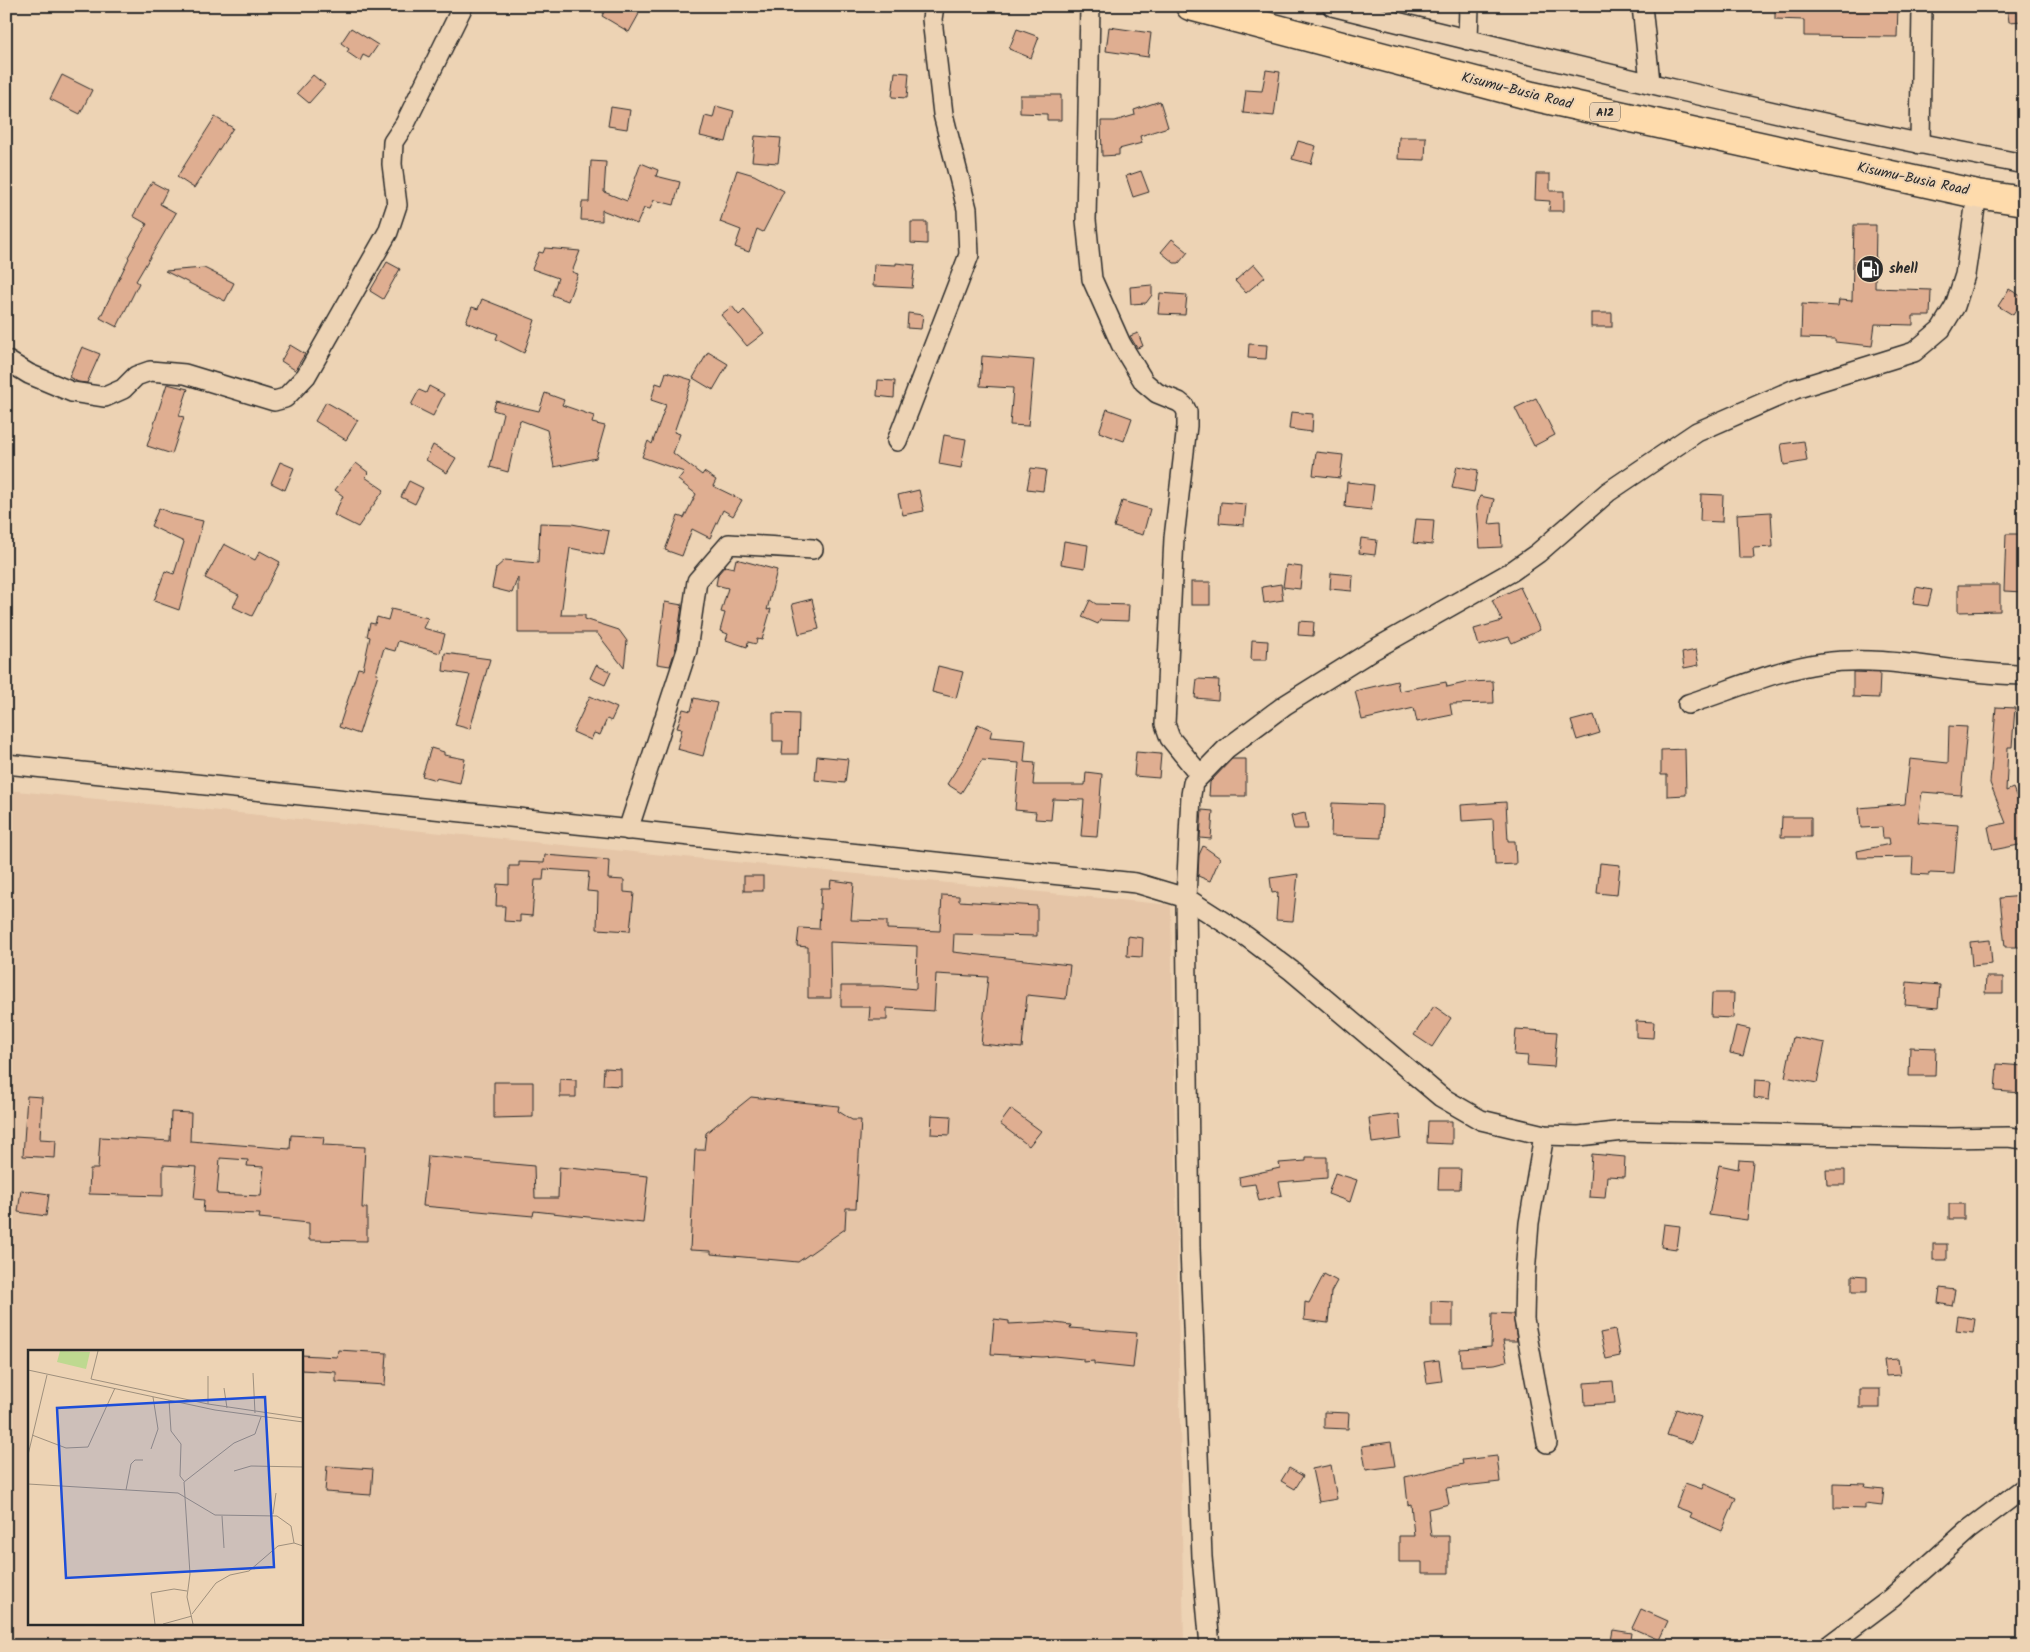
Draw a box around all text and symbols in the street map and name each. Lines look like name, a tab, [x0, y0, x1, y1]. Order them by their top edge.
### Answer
street label: Kisumu-Busia Road	[1459, 67, 1576, 116]
road number: A12	[1590, 102, 1620, 121]
street label: Kisumu-Busia Road	[1855, 156, 1972, 202]
fuel station icon: shell	[1855, 254, 1885, 284]
place label: shell	[1889, 258, 1918, 280]
inset map	[28, 1350, 302, 1624]

